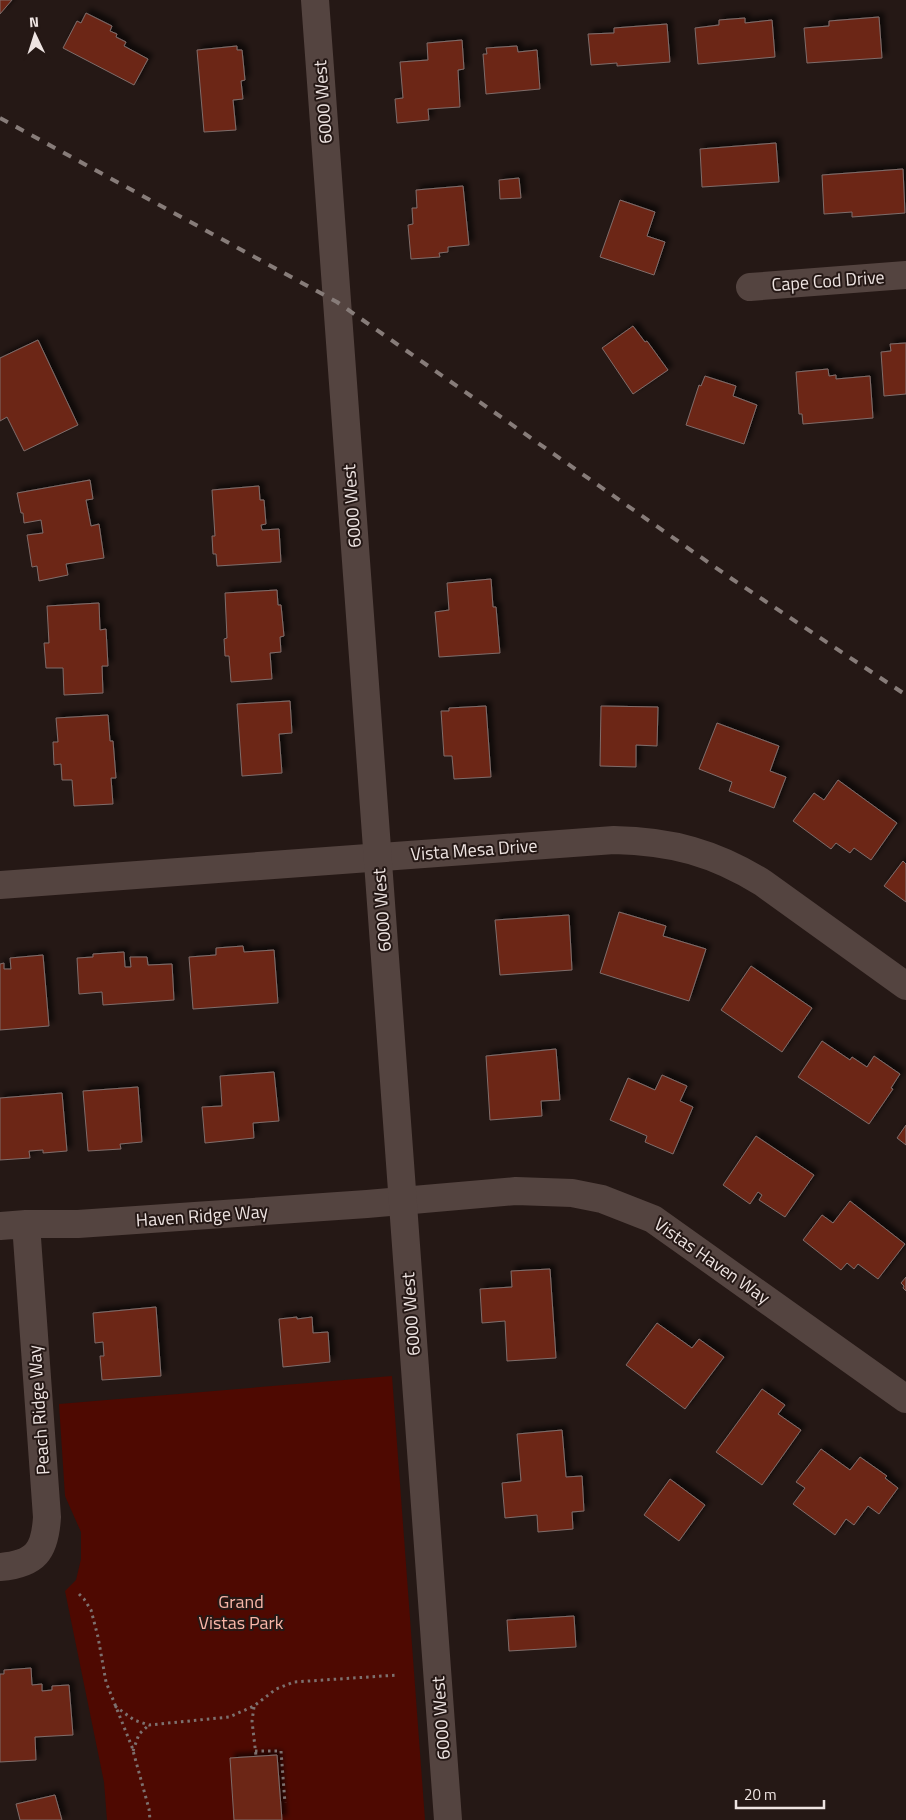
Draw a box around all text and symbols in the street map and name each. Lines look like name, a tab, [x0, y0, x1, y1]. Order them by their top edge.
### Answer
north arrow	[10, 10, 60, 60]
text: N	[28, 11, 40, 32]
street label: 6000 West	[306, 59, 339, 145]
street label: Cape Cod Drive	[771, 263, 885, 298]
street label: 6000 West	[335, 463, 368, 549]
street label: Vista Mesa Drive	[410, 832, 538, 867]
street label: 6000 West	[365, 867, 398, 953]
street label: Haven Ridge Way	[135, 1197, 269, 1234]
street label: Vistas Haven Way	[649, 1211, 776, 1311]
street label: 6000 West	[394, 1271, 427, 1357]
street label: Peach Ridge Way	[20, 1344, 57, 1476]
park label: Grand Vistas Park	[199, 1588, 284, 1636]
street label: 6000 West	[424, 1675, 457, 1761]
scale bar	[736, 1778, 824, 1810]
text: 20 m	[744, 1783, 777, 1806]

